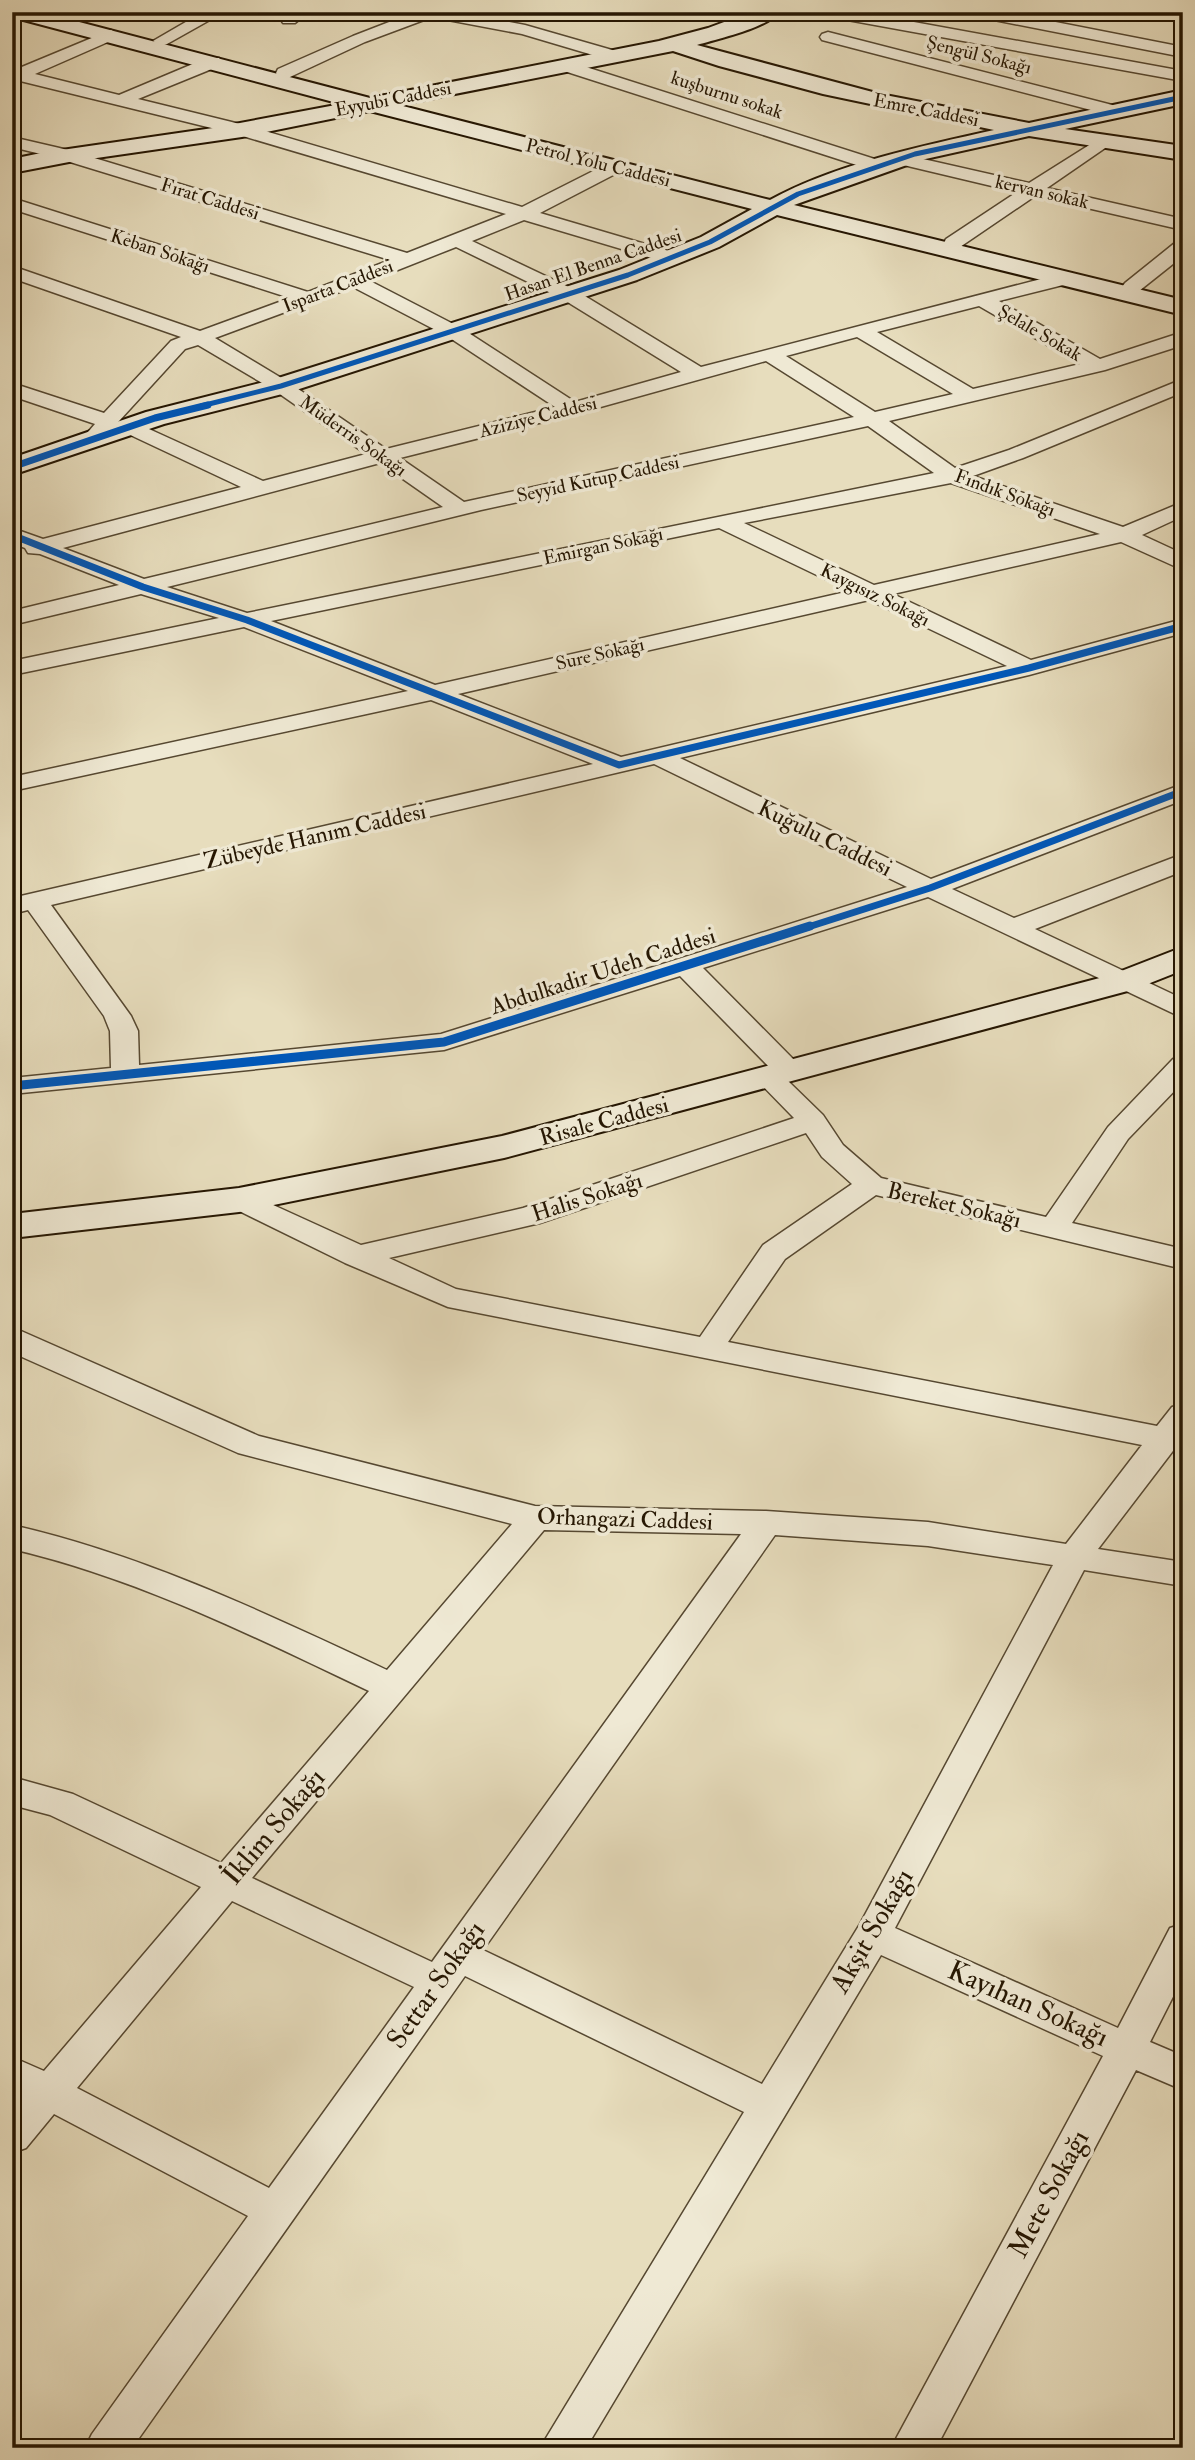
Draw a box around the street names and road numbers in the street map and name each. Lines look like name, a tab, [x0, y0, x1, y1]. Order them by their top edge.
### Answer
street label: Şengül Sokağı	[924, 30, 1034, 80]
street label: kuşburnu sokak	[668, 66, 786, 124]
street label: Eyyubi Caddesi	[333, 76, 453, 122]
street label: Emre Caddesi	[871, 88, 981, 132]
street label: Petrol Yolu Caddesi	[523, 133, 673, 193]
street label: kervan sokak	[993, 170, 1091, 214]
street label: Fırat Caddesi	[158, 173, 262, 225]
street label: Hasan El Benna Caddesi	[501, 223, 685, 307]
street label: Keban Sokağı	[107, 224, 213, 278]
street label: Isparta Caddesi	[279, 254, 397, 319]
street label: Şelale Sokak	[994, 299, 1086, 367]
street label: Müderris Sokağı	[295, 390, 411, 482]
street label: Aziziye Caddesi	[476, 391, 599, 443]
street label: Seyyid Kutup Caddesi	[514, 450, 682, 509]
street label: Fındık Sokağı	[952, 464, 1058, 522]
street label: Emirgan Sokağı	[541, 522, 665, 570]
street label: Kaygısız Sokağı	[816, 558, 934, 632]
street label: Sure Sokağı	[553, 632, 647, 676]
street label: Kuğulu Caddesi	[753, 793, 897, 883]
street label: Zübeyde Hanım Caddesi	[201, 796, 429, 876]
street label: Abdulkadir Udeh Caddesi	[486, 921, 719, 1021]
street label: Risale Caddesi	[536, 1090, 672, 1152]
street label: Halis Sokağı	[528, 1166, 646, 1228]
street label: Bereket Sokağı	[884, 1175, 1024, 1235]
street label: Orhangazi Caddesi	[537, 1501, 713, 1537]
street label: İklim Sokağı	[215, 1761, 333, 1893]
street label: Akşit Sokağı	[822, 1863, 922, 2000]
street label: Settar Sokağı	[379, 1914, 493, 2056]
street label: Kayıhan Sokağı	[942, 1953, 1114, 2055]
street label: Mete Sokağı	[1001, 2124, 1097, 2264]

